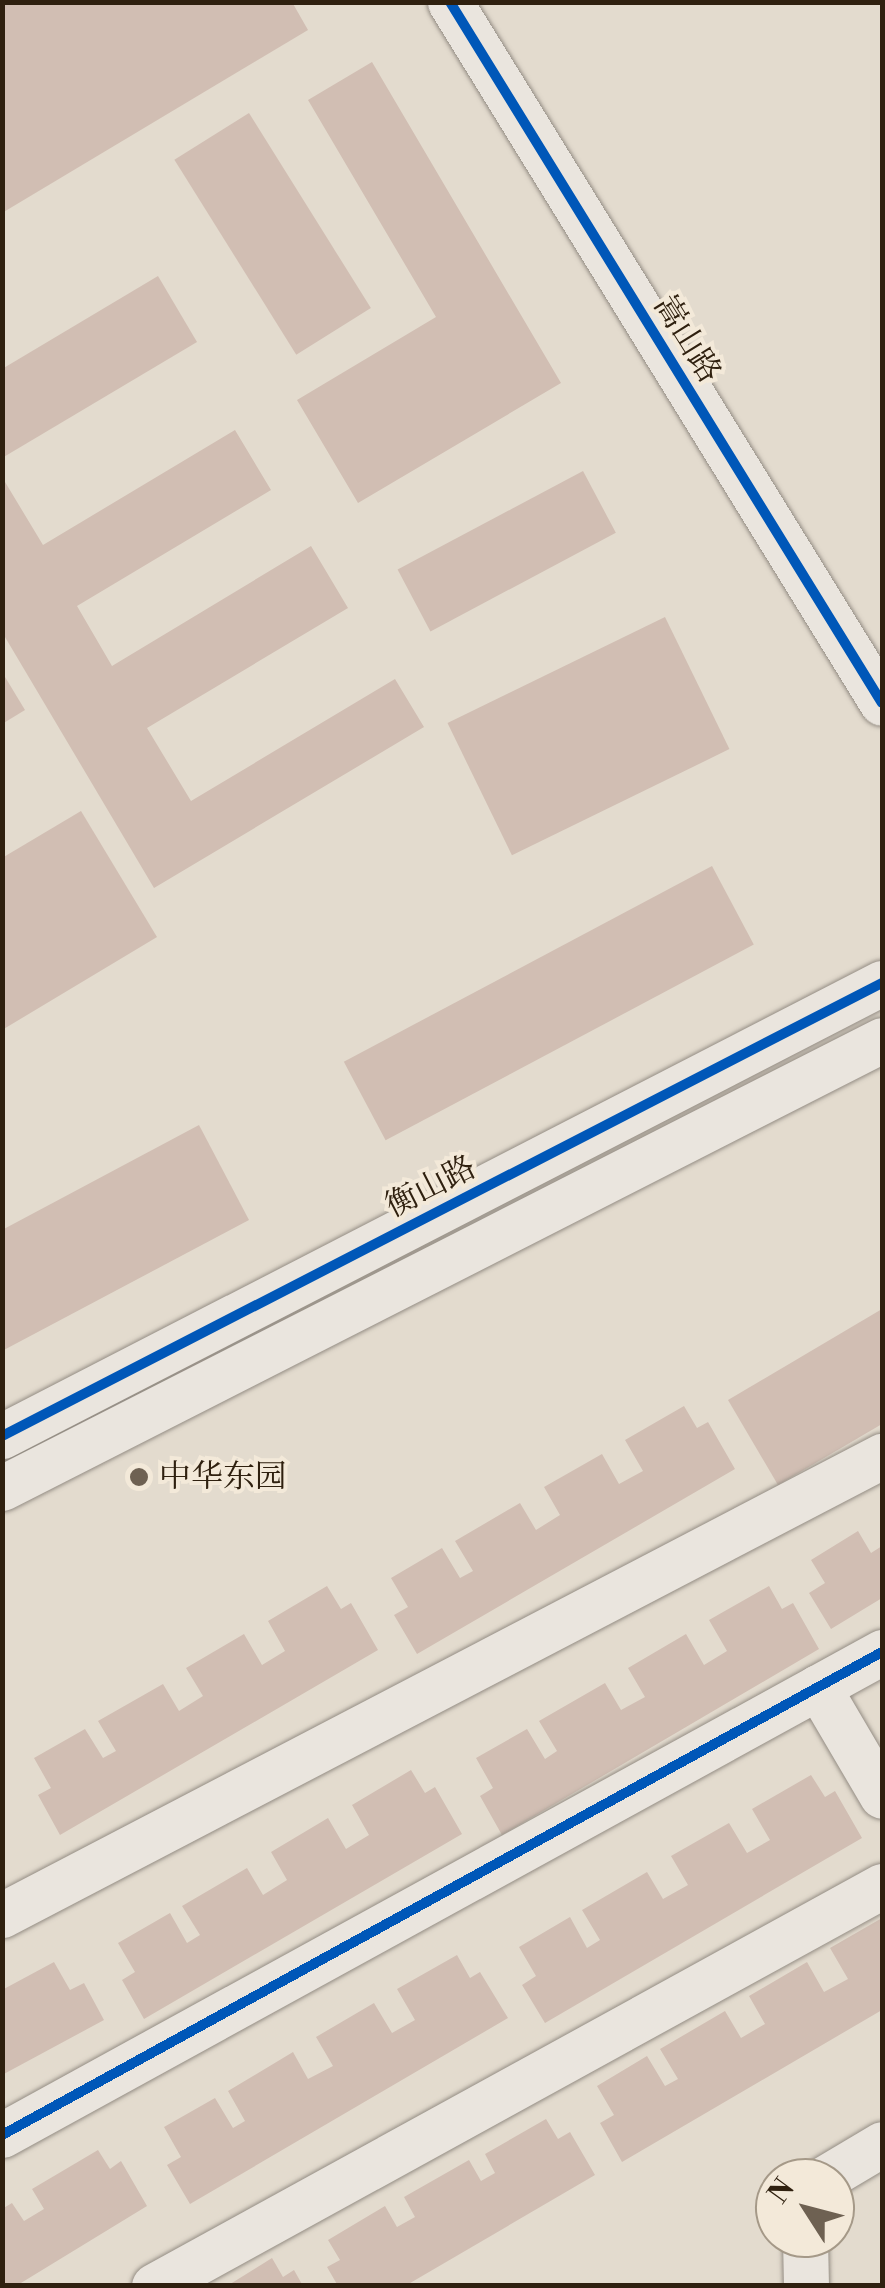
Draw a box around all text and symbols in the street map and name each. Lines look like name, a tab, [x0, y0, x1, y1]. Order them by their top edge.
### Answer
street label: 嵩山路	[645, 288, 729, 390]
street label: 衡山路	[380, 1148, 482, 1226]
place label: 中华东园	[159, 1458, 287, 1496]
marker: 中华东园	[128, 1466, 150, 1488]
north arrow	[755, 2158, 855, 2258]
text: N	[761, 2172, 803, 2210]

